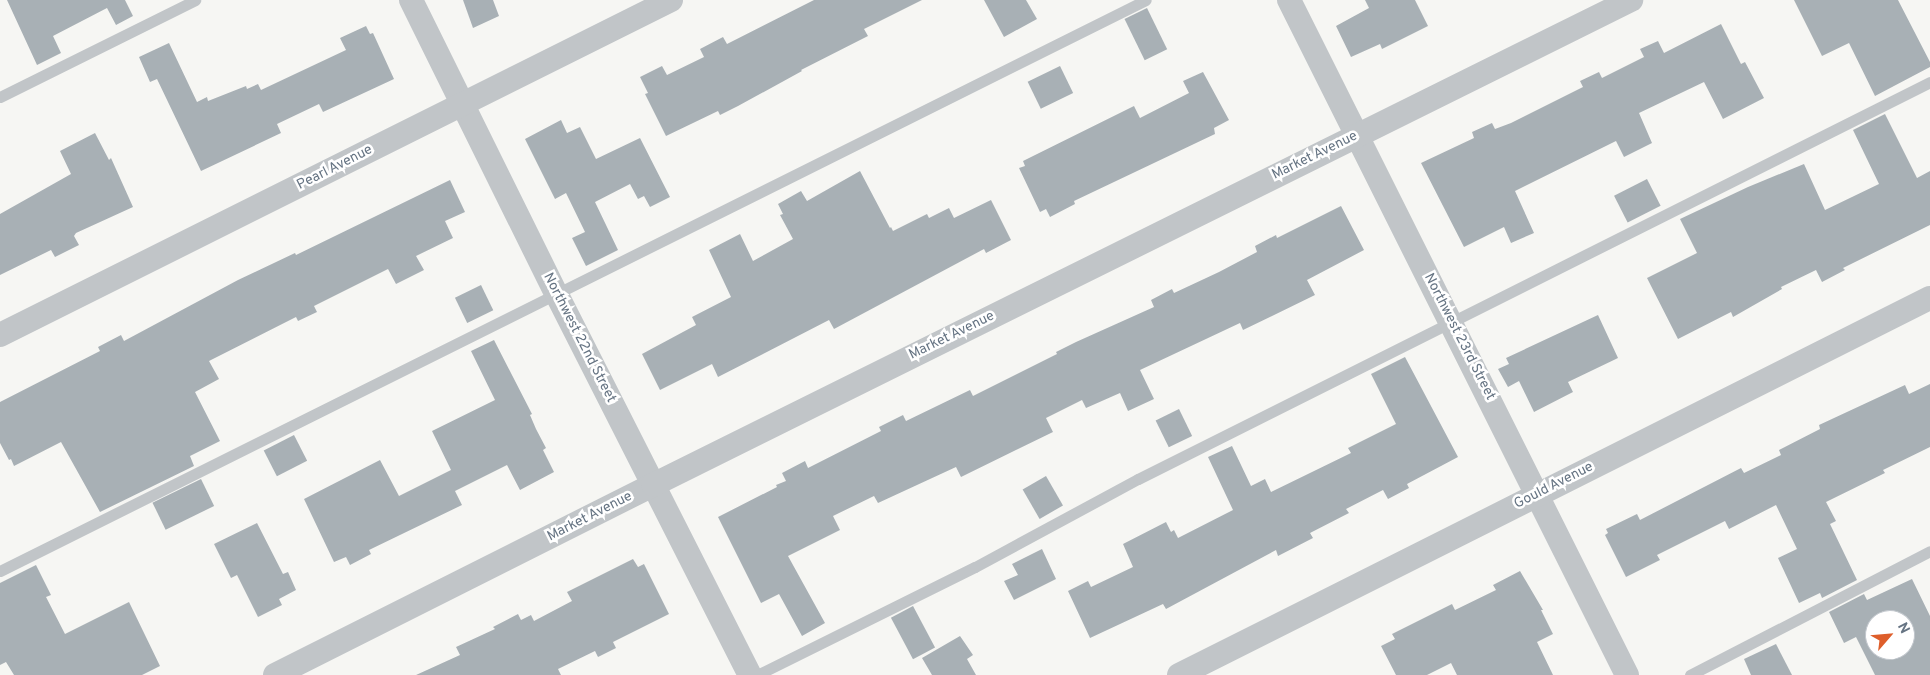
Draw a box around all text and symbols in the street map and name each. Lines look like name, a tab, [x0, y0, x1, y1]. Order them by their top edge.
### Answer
street label: Market Avenue	[1269, 128, 1361, 184]
street label: Pearl Avenue	[294, 142, 376, 194]
street label: Northwest 22nd Street	[539, 270, 619, 406]
street label: Northwest 23rd Street	[1420, 271, 1498, 403]
street label: Market Avenue	[906, 308, 998, 364]
street label: Gould Avenue	[1511, 459, 1597, 513]
street label: Market Avenue	[545, 488, 635, 546]
north arrow	[1865, 610, 1915, 660]
text: N	[1893, 620, 1913, 637]

